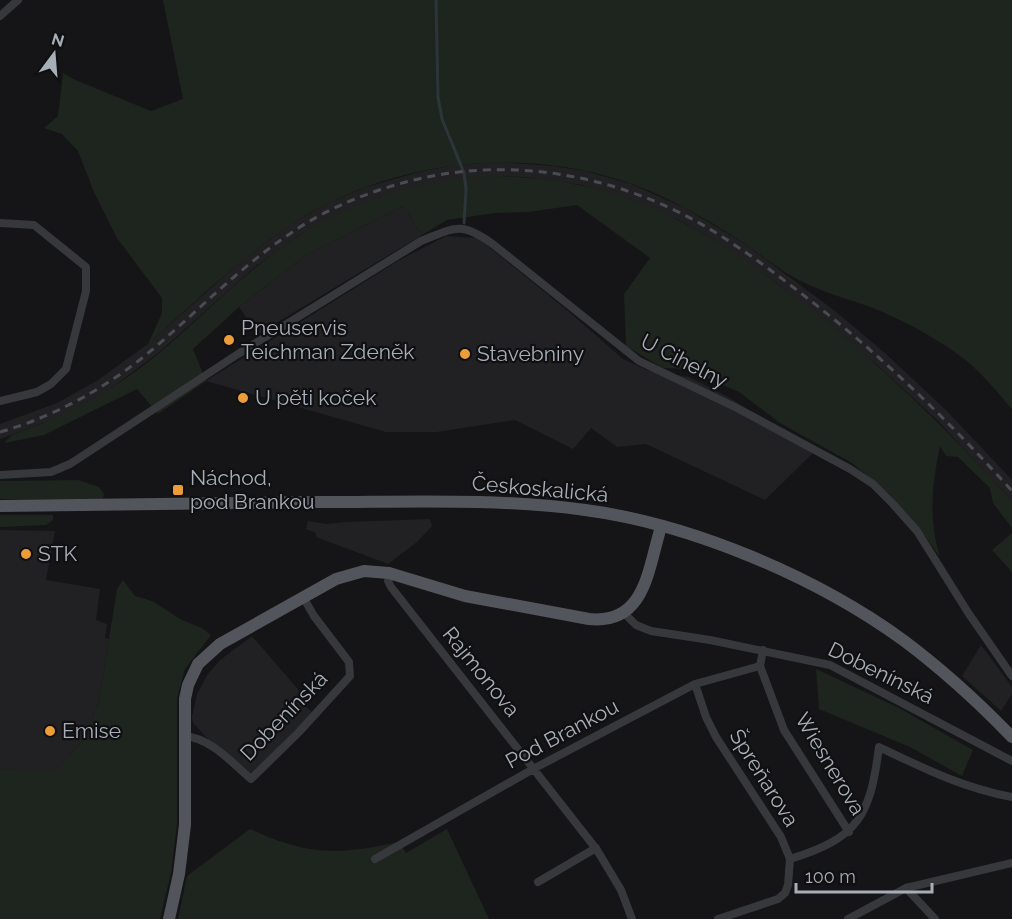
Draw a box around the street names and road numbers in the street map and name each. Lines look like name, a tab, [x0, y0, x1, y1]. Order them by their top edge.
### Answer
street label: U Cihelny	[637, 328, 732, 393]
street label: Českoskalická	[471, 470, 609, 507]
street label: Rajmonova	[438, 622, 525, 722]
street label: Dobenínská	[824, 636, 938, 709]
street label: Dobenínská	[235, 666, 332, 766]
street label: Pod Brankou	[501, 693, 623, 774]
street label: Wiesnerova	[790, 708, 871, 820]
street label: Špreňarova	[725, 724, 804, 831]

